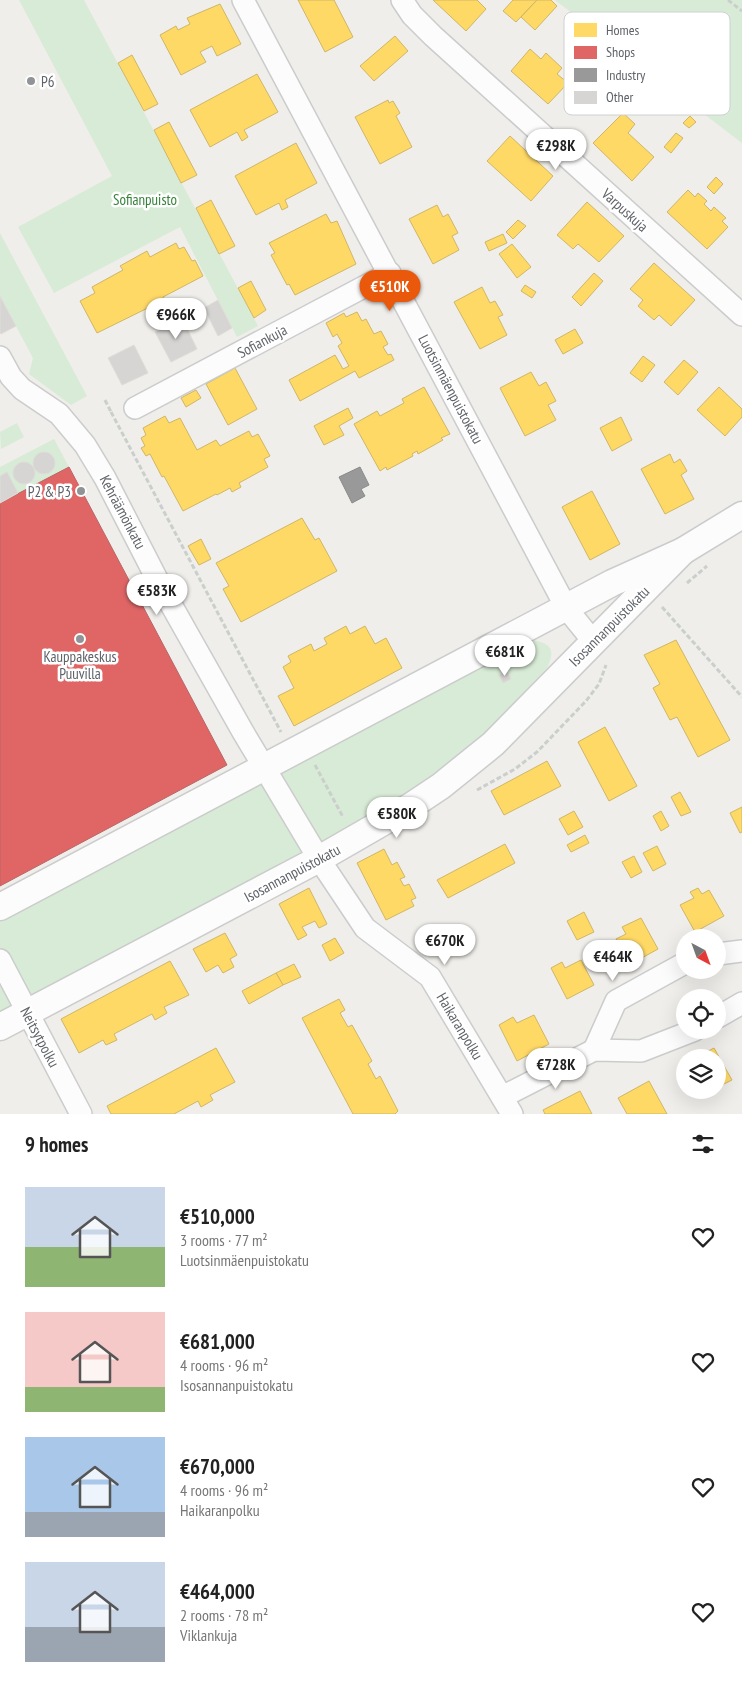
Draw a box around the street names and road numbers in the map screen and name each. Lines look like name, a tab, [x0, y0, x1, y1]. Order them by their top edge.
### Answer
street label: Varpuskuja	[597, 183, 652, 236]
street label: Sofiankuja	[234, 320, 290, 362]
street label: Luotsinmäenpuistokatu	[414, 331, 488, 447]
street label: Kehräämönkatu	[96, 472, 150, 552]
street label: Isosannanpuistokatu	[565, 582, 653, 670]
street label: Isosannanpuistokatu	[241, 840, 343, 906]
street label: Haikaranpolku	[433, 989, 487, 1063]
street label: Neitsytpolku	[16, 1004, 64, 1070]

